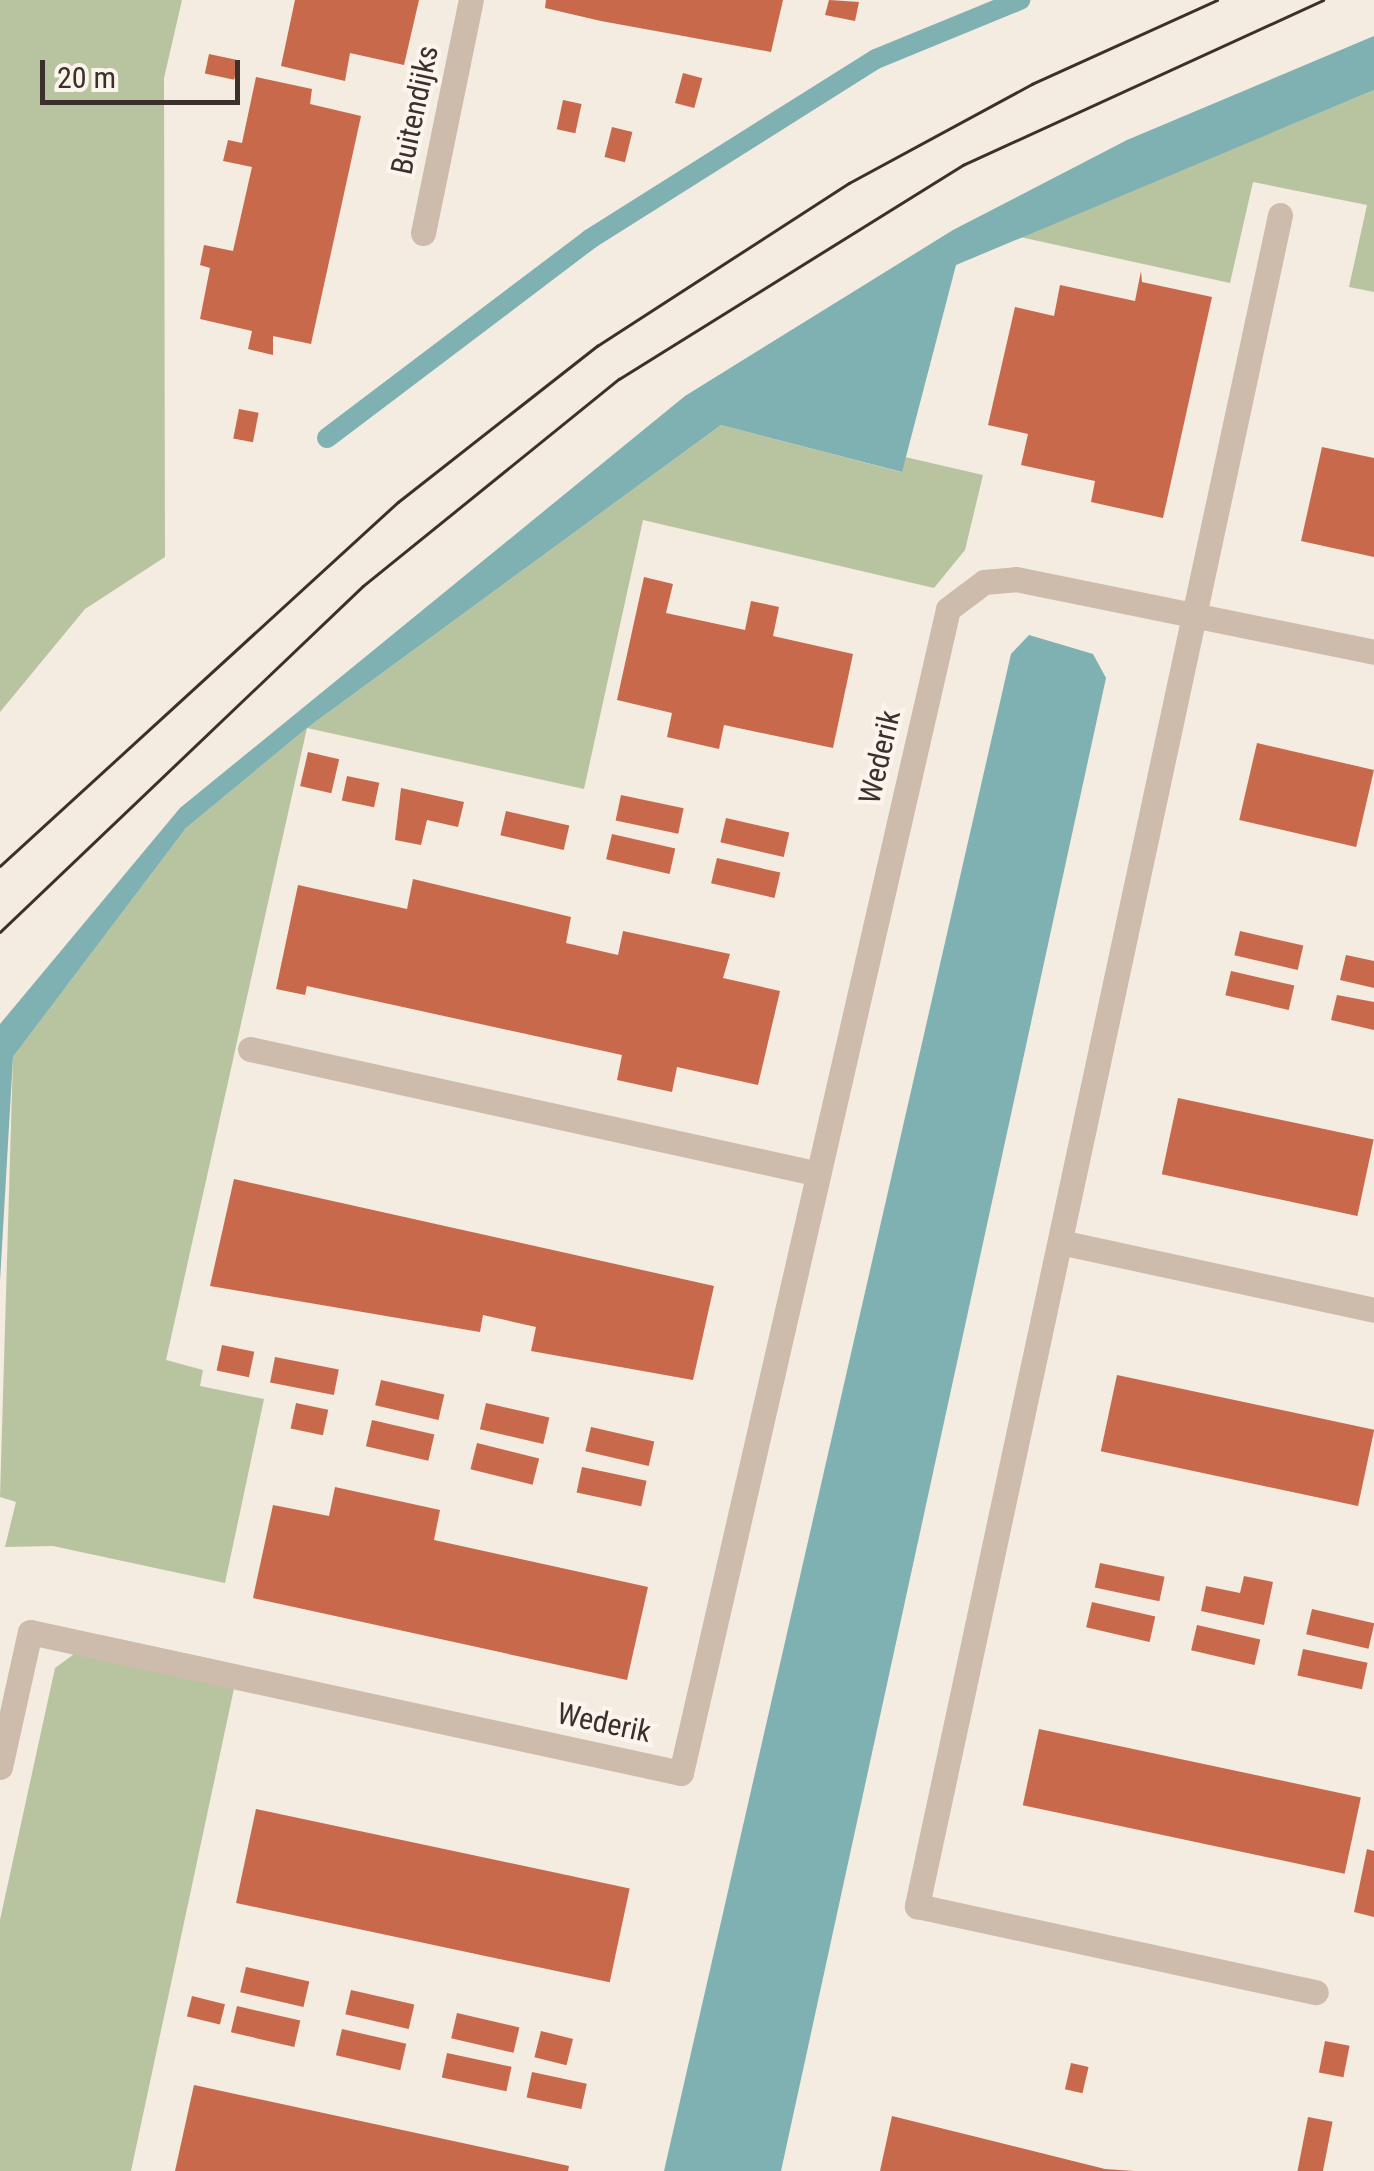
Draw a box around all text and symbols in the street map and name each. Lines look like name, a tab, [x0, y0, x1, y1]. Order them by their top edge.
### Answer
scale bar	[45, 40, 245, 102]
street label: Buitendijks	[384, 42, 446, 178]
text: 20 m	[57, 60, 116, 95]
street label: Wederik	[852, 707, 908, 807]
street label: Wederik	[554, 1696, 654, 1750]

